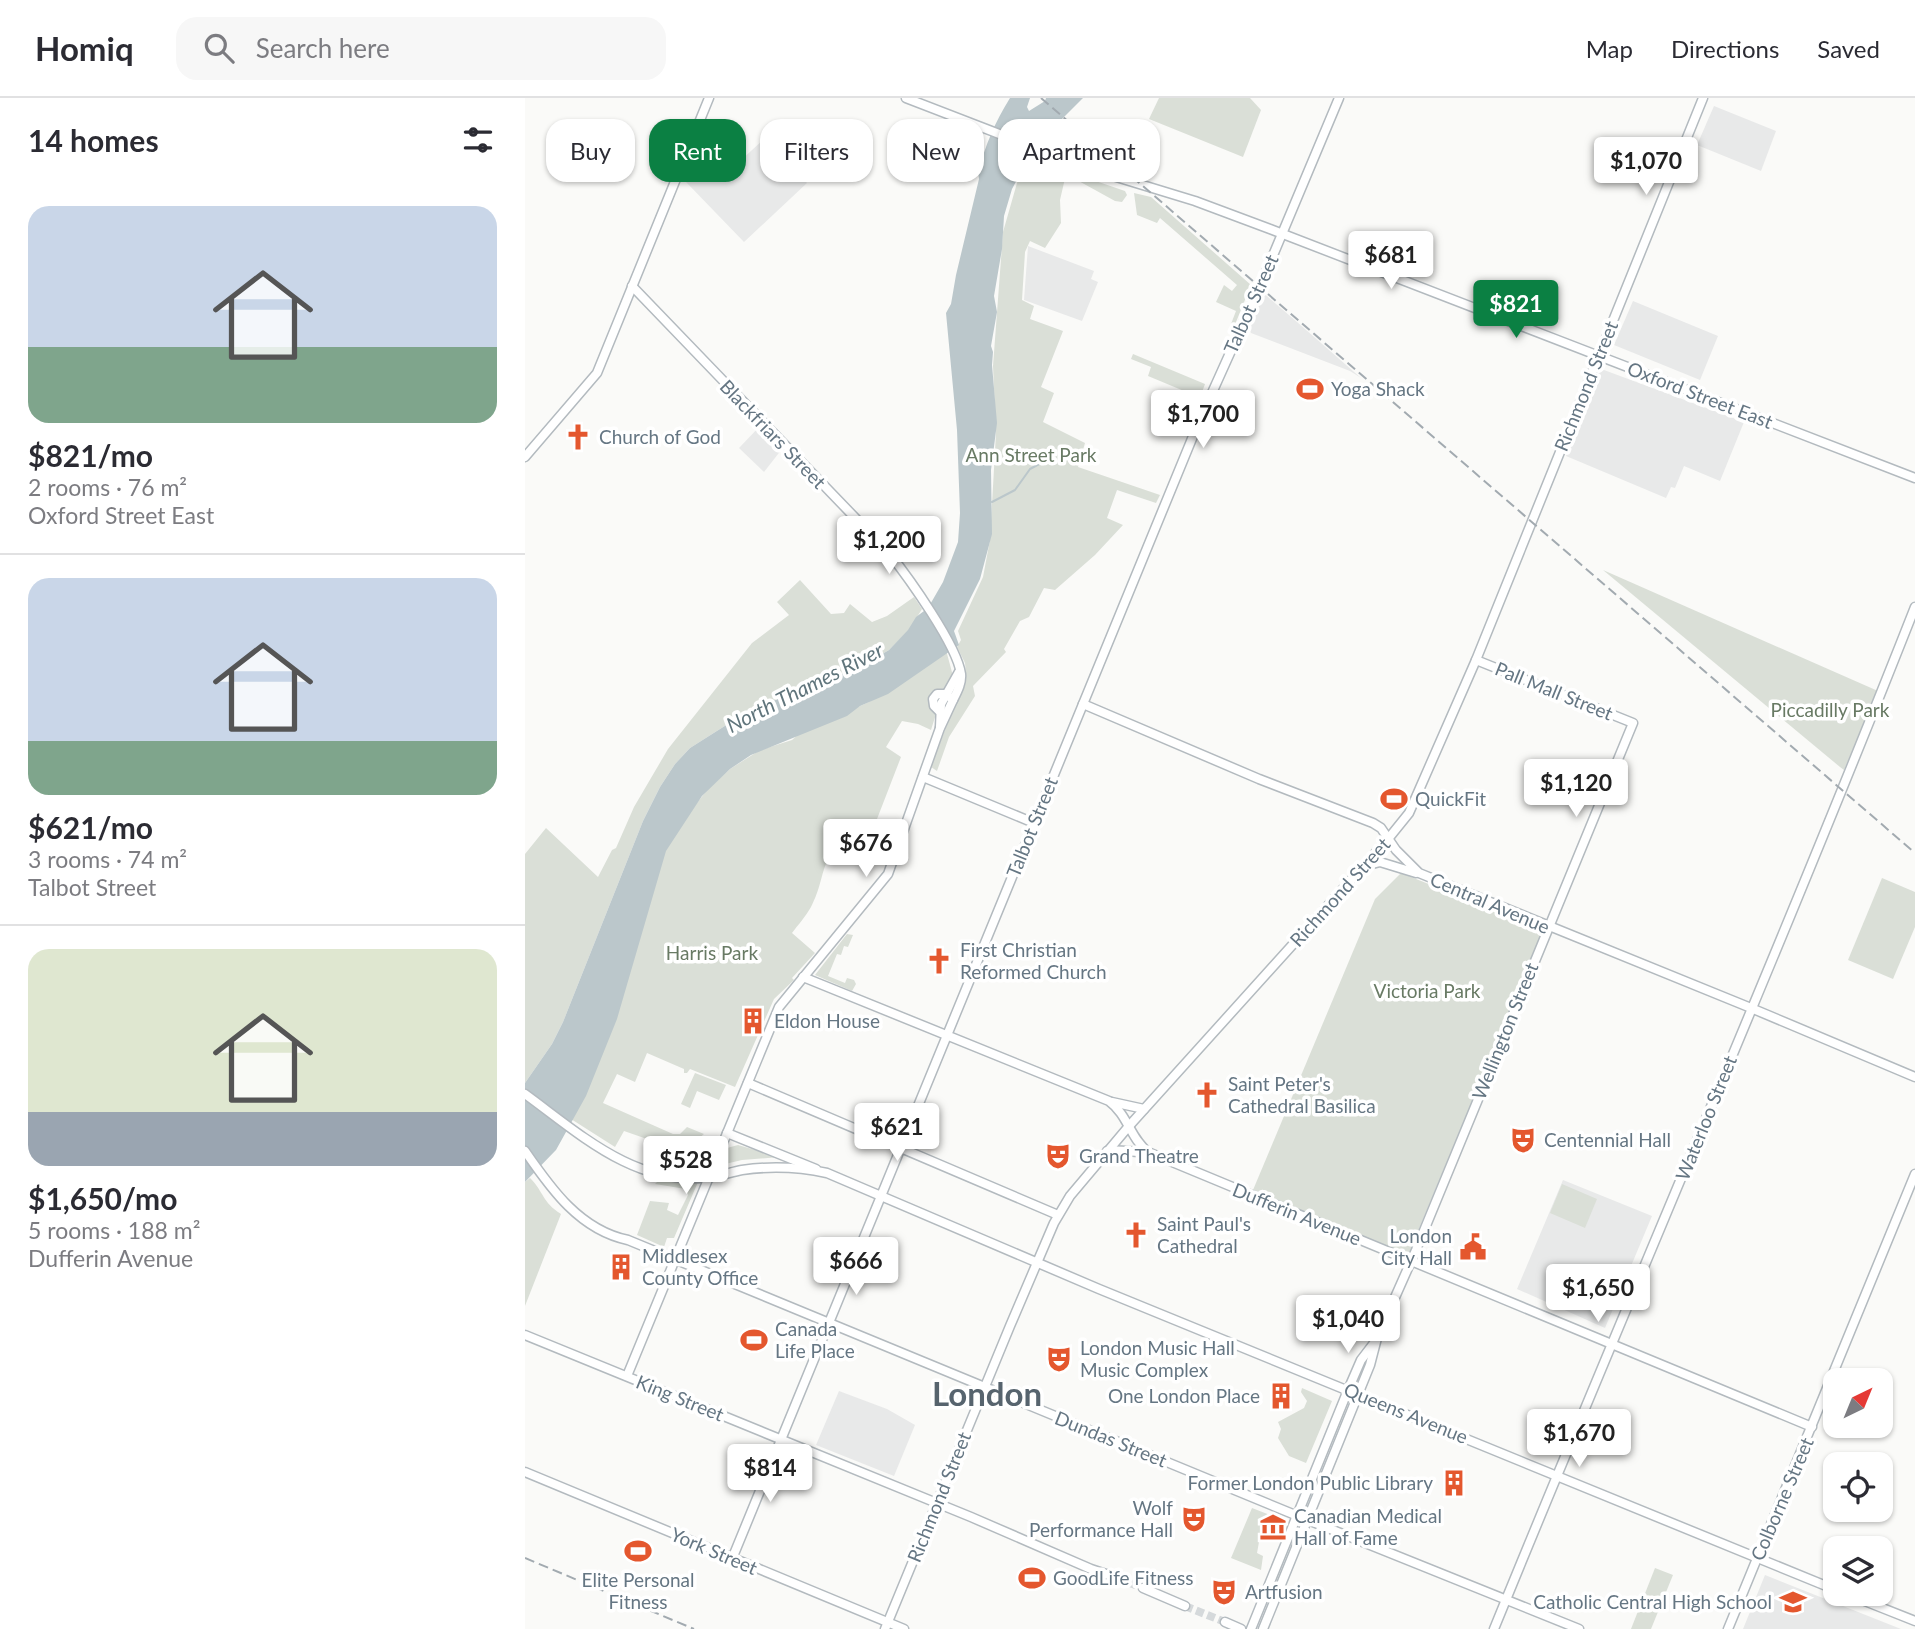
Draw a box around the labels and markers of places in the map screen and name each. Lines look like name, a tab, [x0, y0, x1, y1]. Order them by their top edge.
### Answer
pin: $1,070	[1589, 138, 1703, 197]
pin: $681	[1350, 232, 1432, 291]
pin: $821	[1475, 280, 1557, 340]
sports icon: Yoga Shack	[1295, 374, 1325, 404]
place label: Yoga Shack	[1331, 377, 1425, 400]
pin: $1,700	[1146, 390, 1260, 450]
church icon: Church of God	[563, 422, 593, 452]
place label: Church of God	[599, 425, 721, 448]
pin: $1,200	[832, 517, 946, 576]
pin: $1,120	[1519, 760, 1633, 819]
sports icon: QuickFit	[1379, 784, 1409, 814]
place label: QuickFit	[1415, 787, 1486, 810]
pin: $676	[825, 820, 907, 879]
place label: First Christian Reformed Church	[960, 938, 1107, 983]
church icon: First Christian Reformed Church	[924, 946, 954, 976]
building icon: Eldon House	[738, 1006, 768, 1036]
place label: Eldon House	[774, 1009, 880, 1032]
place label: Saint Peter's Cathedral Basilica	[1228, 1072, 1376, 1117]
church icon: Saint Peter's Cathedral Basilica	[1192, 1080, 1222, 1110]
pin: $621	[856, 1104, 938, 1163]
theatre icon: Centennial Hall	[1508, 1125, 1538, 1155]
place label: Centennial Hall	[1544, 1128, 1671, 1151]
pin: $528	[645, 1136, 727, 1196]
theatre icon: Grand Theatre	[1043, 1141, 1073, 1171]
place label: Grand Theatre	[1079, 1144, 1199, 1167]
place label: Saint Paul's Cathedral	[1157, 1212, 1251, 1257]
church icon: Saint Paul's Cathedral	[1121, 1220, 1151, 1250]
place label: London City Hall	[1381, 1224, 1452, 1269]
public building icon: London City Hall	[1458, 1232, 1488, 1262]
pin: $666	[815, 1238, 897, 1297]
place label: Middlesex County Office	[642, 1244, 758, 1289]
building icon: Middlesex County Office	[606, 1252, 636, 1282]
pin: $1,650	[1541, 1264, 1655, 1324]
pin: $1,040	[1291, 1296, 1405, 1355]
place label: Canada Life Place	[775, 1317, 855, 1362]
sports icon: Canada Life Place	[739, 1325, 769, 1355]
place label: London Music Hall Music Complex	[1080, 1336, 1235, 1381]
theatre icon: London Music Hall Music Complex	[1044, 1344, 1074, 1374]
building icon: One London Place	[1266, 1381, 1296, 1411]
place label: One London Place	[1108, 1384, 1260, 1407]
pin: $1,670	[1522, 1410, 1636, 1469]
pin: $814	[729, 1444, 811, 1504]
building icon: Former London Public Library	[1439, 1468, 1469, 1498]
place label: Former London Public Library	[1188, 1471, 1433, 1494]
place label: Wolf Performance Hall	[1029, 1496, 1173, 1541]
theatre icon: Wolf Performance Hall	[1179, 1504, 1209, 1534]
place label: Canadian Medical Hall of Fame	[1294, 1504, 1442, 1549]
museum icon: Canadian Medical Hall of Fame	[1258, 1512, 1288, 1542]
sports icon: Elite Personal Fitness	[623, 1536, 653, 1566]
sports icon: GoodLife Fitness	[1017, 1563, 1047, 1593]
place label: GoodLife Fitness	[1053, 1566, 1194, 1589]
place label: Elite Personal Fitness	[582, 1568, 694, 1613]
theatre icon: Artfusion	[1209, 1577, 1239, 1607]
place label: Artfusion	[1245, 1580, 1323, 1603]
school or university icon: Catholic Central High School	[1778, 1587, 1808, 1617]
place label: Catholic Central High School	[1533, 1590, 1772, 1613]

